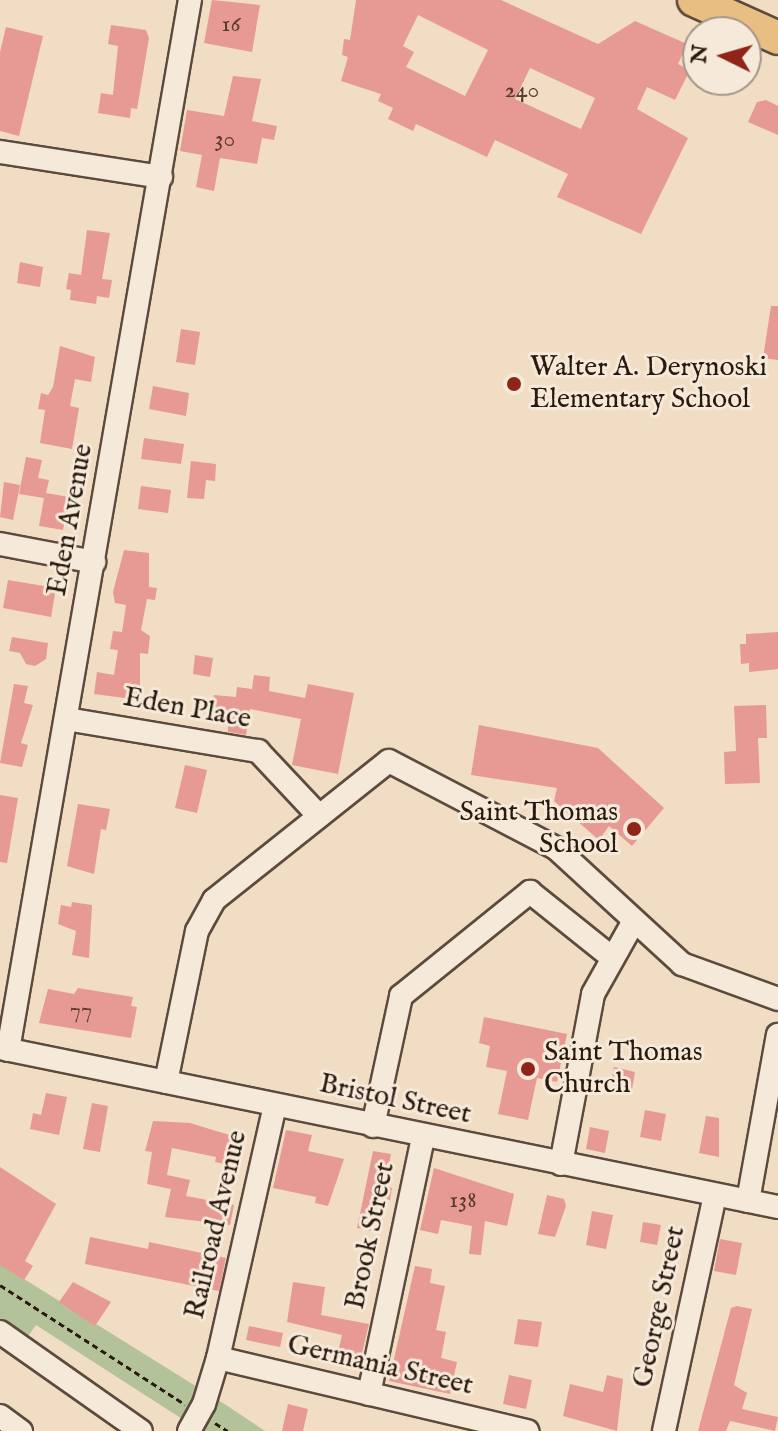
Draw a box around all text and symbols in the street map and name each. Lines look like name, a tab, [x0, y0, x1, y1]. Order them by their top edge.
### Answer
house number: 16	[221, 11, 241, 39]
north arrow	[682, 16, 762, 96]
text: N	[685, 43, 715, 65]
house number: 240	[505, 77, 539, 105]
house number: 30	[215, 126, 235, 154]
place label: Walter A. Derynoski Elementary School	[530, 351, 767, 417]
marker: Walter A. Derynoski Elementary School	[505, 375, 523, 393]
street label: Eden Avenue	[41, 441, 101, 599]
street label: Eden Place	[121, 681, 253, 737]
place label: Saint Thomas School	[460, 796, 618, 862]
marker: Saint Thomas School	[625, 820, 643, 838]
house number: 77	[70, 997, 92, 1025]
place label: Saint Thomas Church	[544, 1036, 702, 1102]
marker: Saint Thomas Church	[519, 1060, 537, 1078]
street label: Bristol Street	[316, 1068, 474, 1132]
street label: Railroad Avenue	[179, 1127, 255, 1323]
street label: Brook Street	[339, 1159, 403, 1313]
house number: 138	[449, 1187, 477, 1215]
street label: George Street	[627, 1223, 693, 1391]
street label: Germania Street	[284, 1328, 476, 1404]

